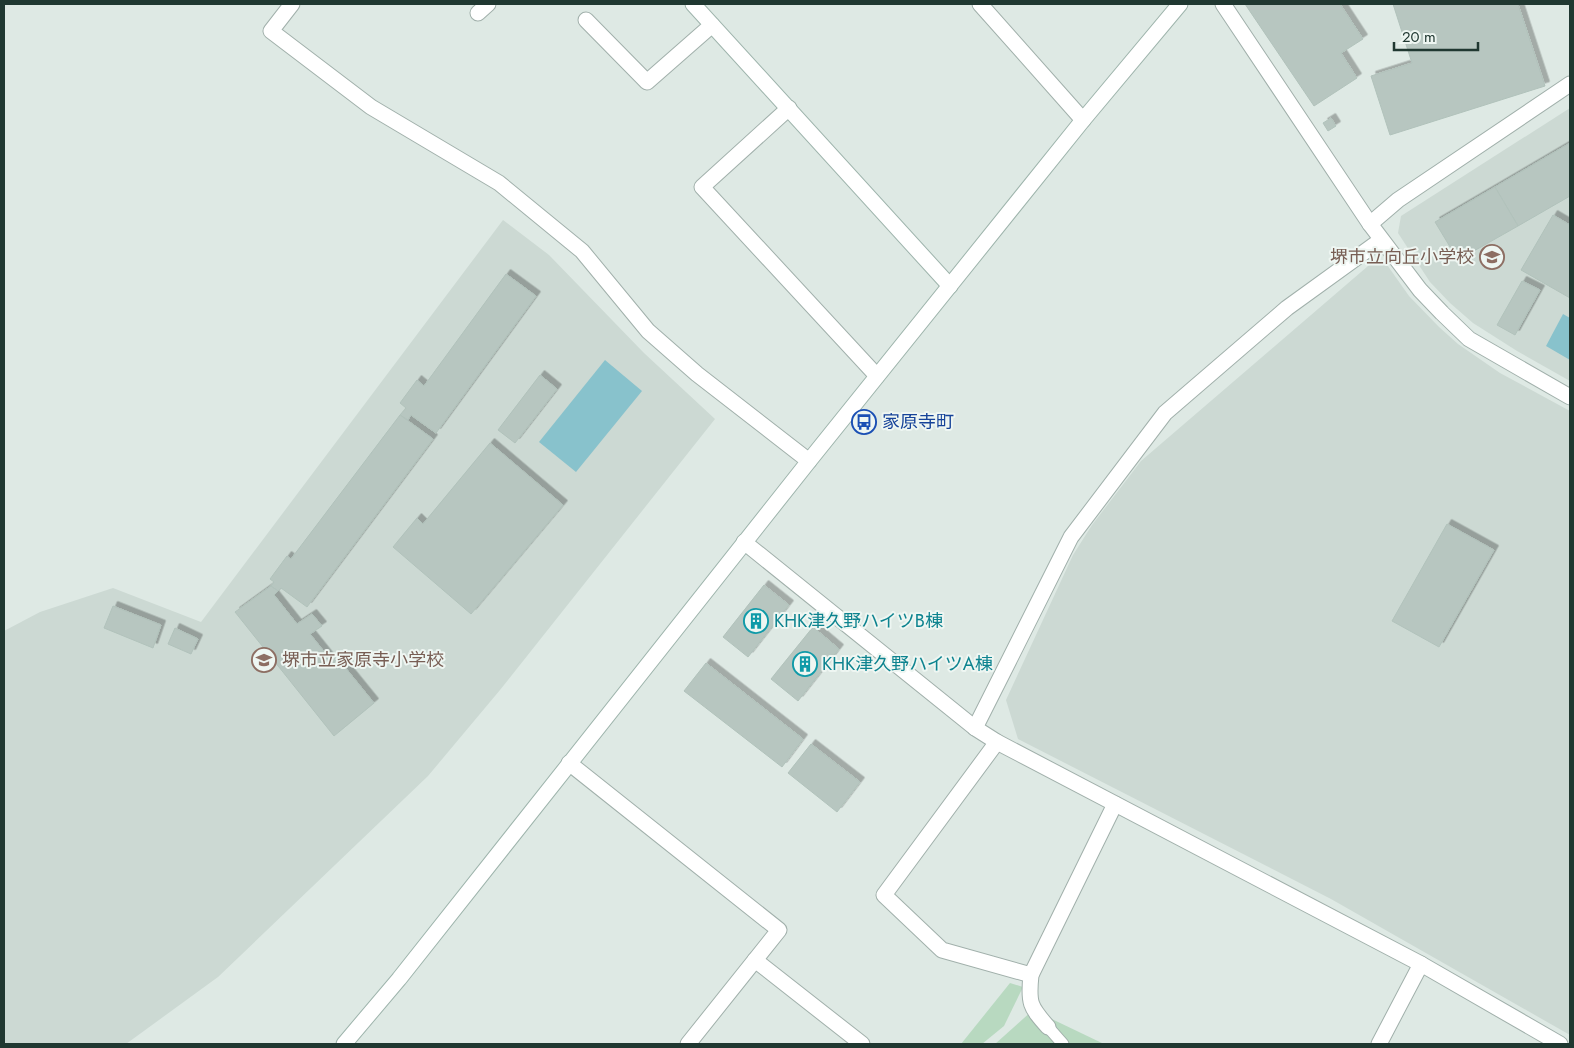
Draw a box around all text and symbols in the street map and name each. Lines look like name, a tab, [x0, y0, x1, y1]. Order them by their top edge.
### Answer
scale bar	[1394, 20, 1478, 52]
text: 20 m	[1402, 26, 1436, 48]
place label: 堺市立向丘小学校	[1330, 244, 1474, 270]
school or university icon: 堺市立向丘小学校	[1479, 244, 1505, 270]
bus stop icon: 家原寺町	[851, 409, 877, 435]
place label: 家原寺町	[882, 409, 954, 435]
building icon: KHK津久野ハイツB棟	[743, 608, 769, 634]
place label: KHK津久野ハイツB棟	[774, 608, 943, 634]
school or university icon: 堺市立家原寺小学校	[251, 647, 277, 673]
place label: 堺市立家原寺小学校	[282, 647, 444, 673]
building icon: KHK津久野ハイツA棟	[792, 651, 818, 677]
place label: KHK津久野ハイツA棟	[822, 651, 993, 677]

